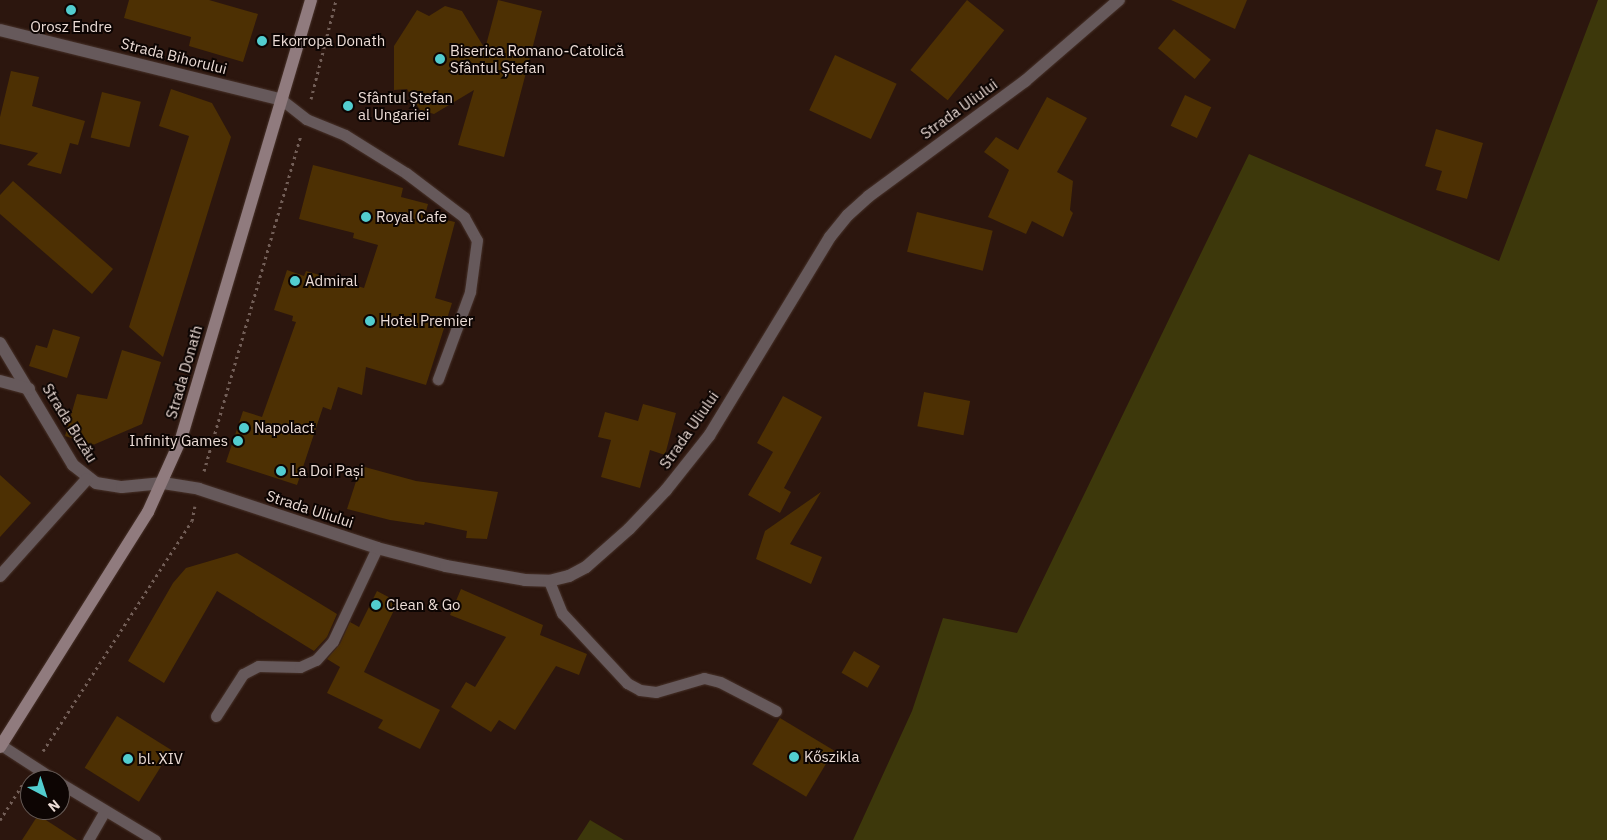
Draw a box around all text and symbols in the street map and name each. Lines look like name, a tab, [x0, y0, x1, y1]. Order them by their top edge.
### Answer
marker: Orosz Endre	[65, 4, 77, 16]
place label: Orosz Endre	[30, 18, 112, 36]
place label: Ekorropa Donath	[272, 32, 385, 50]
street label: Strada Bihorului	[119, 34, 229, 78]
marker: Ekorropa Donath	[256, 35, 268, 47]
place label: Biserica Romano-Catolică Sfântul Ștefan	[450, 41, 624, 76]
marker: Biserica Romano-Catolică Sfântul Ștefan	[434, 53, 446, 65]
street label: Strada Uliului	[917, 75, 1001, 143]
place label: Sfântul Ștefan al Ungariei	[358, 88, 453, 123]
marker: Sfântul Ștefan al Ungariei	[342, 100, 354, 112]
place label: Royal Cafe	[376, 208, 447, 226]
marker: Royal Cafe	[360, 211, 372, 223]
place label: Admiral	[305, 272, 358, 290]
marker: Admiral	[289, 275, 301, 287]
place label: Hotel Premier	[380, 312, 473, 330]
marker: Hotel Premier	[364, 315, 376, 327]
street label: Strada Donath	[162, 323, 206, 421]
street label: Strada Buzău	[39, 380, 101, 466]
street label: Strada Uliului	[656, 388, 722, 472]
place label: Napolact	[254, 419, 315, 437]
marker: Napolact	[238, 422, 250, 434]
place label: Infinity Games	[129, 432, 228, 450]
marker: Infinity Games	[232, 435, 244, 447]
place label: La Doi Pași	[291, 462, 364, 480]
marker: La Doi Pași	[275, 465, 287, 477]
street label: Strada Uliului	[264, 486, 356, 532]
place label: Clean & Go	[386, 596, 460, 614]
marker: Clean & Go	[370, 599, 382, 611]
place label: Kőszikla	[804, 748, 859, 766]
place label: bl. XIV	[138, 750, 183, 768]
marker: Kőszikla	[788, 751, 800, 763]
marker: bl. XIV	[122, 753, 134, 765]
north arrow	[20, 770, 70, 820]
text: N	[44, 796, 64, 816]

